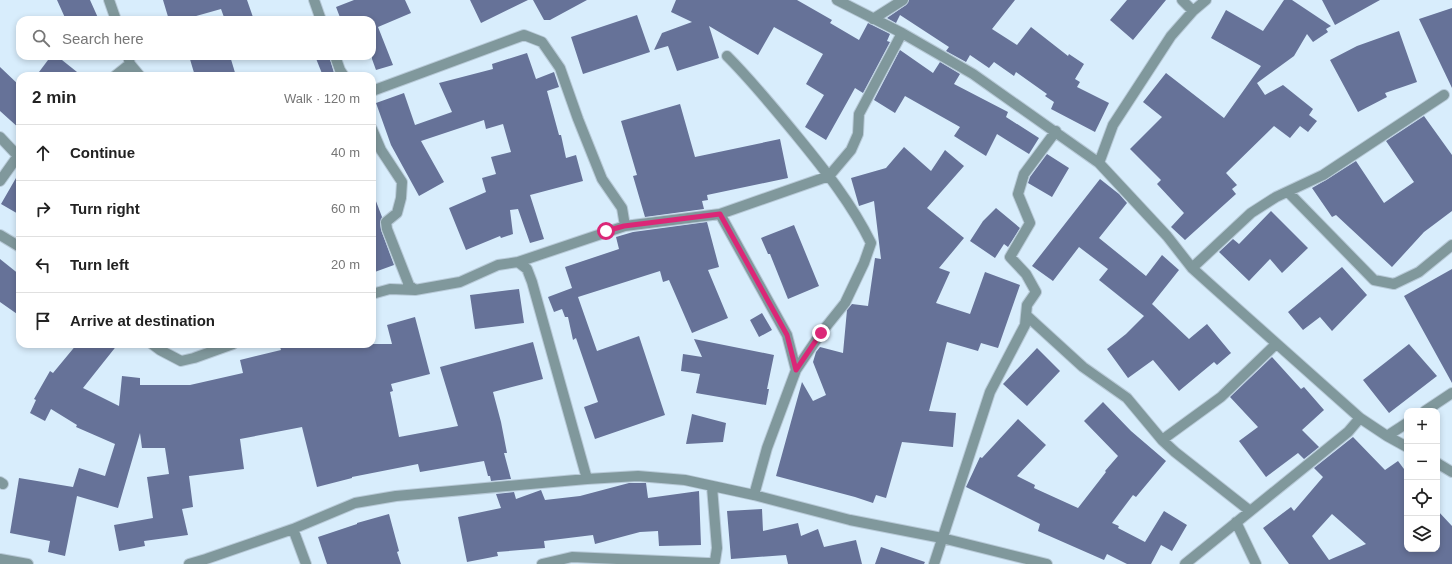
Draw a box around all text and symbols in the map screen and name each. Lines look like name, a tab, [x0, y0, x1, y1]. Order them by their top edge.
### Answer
search box	[16, 16, 376, 60]
icon: search	[30, 27, 52, 49]
text: Search here	[62, 30, 144, 47]
text: 2 min	[32, 88, 76, 107]
text: Walk · 120 m	[284, 91, 360, 106]
icon: ahead	[32, 142, 54, 164]
text: Continue	[70, 144, 135, 161]
text: 40 m	[331, 145, 360, 160]
icon: right	[32, 198, 54, 220]
text: Turn right	[70, 200, 140, 217]
text: 60 m	[331, 201, 360, 216]
route start	[597, 222, 615, 240]
icon: left	[32, 254, 54, 276]
text: Turn left	[70, 256, 129, 273]
text: 20 m	[331, 257, 360, 272]
icon: arrive	[32, 310, 54, 332]
text: Arrive at destination	[70, 312, 215, 329]
route end	[812, 324, 830, 342]
map controls	[1404, 408, 1440, 552]
button: +	[1404, 408, 1440, 444]
button: −	[1404, 444, 1440, 480]
button: locate	[1404, 480, 1440, 516]
button: layers	[1404, 516, 1440, 552]

